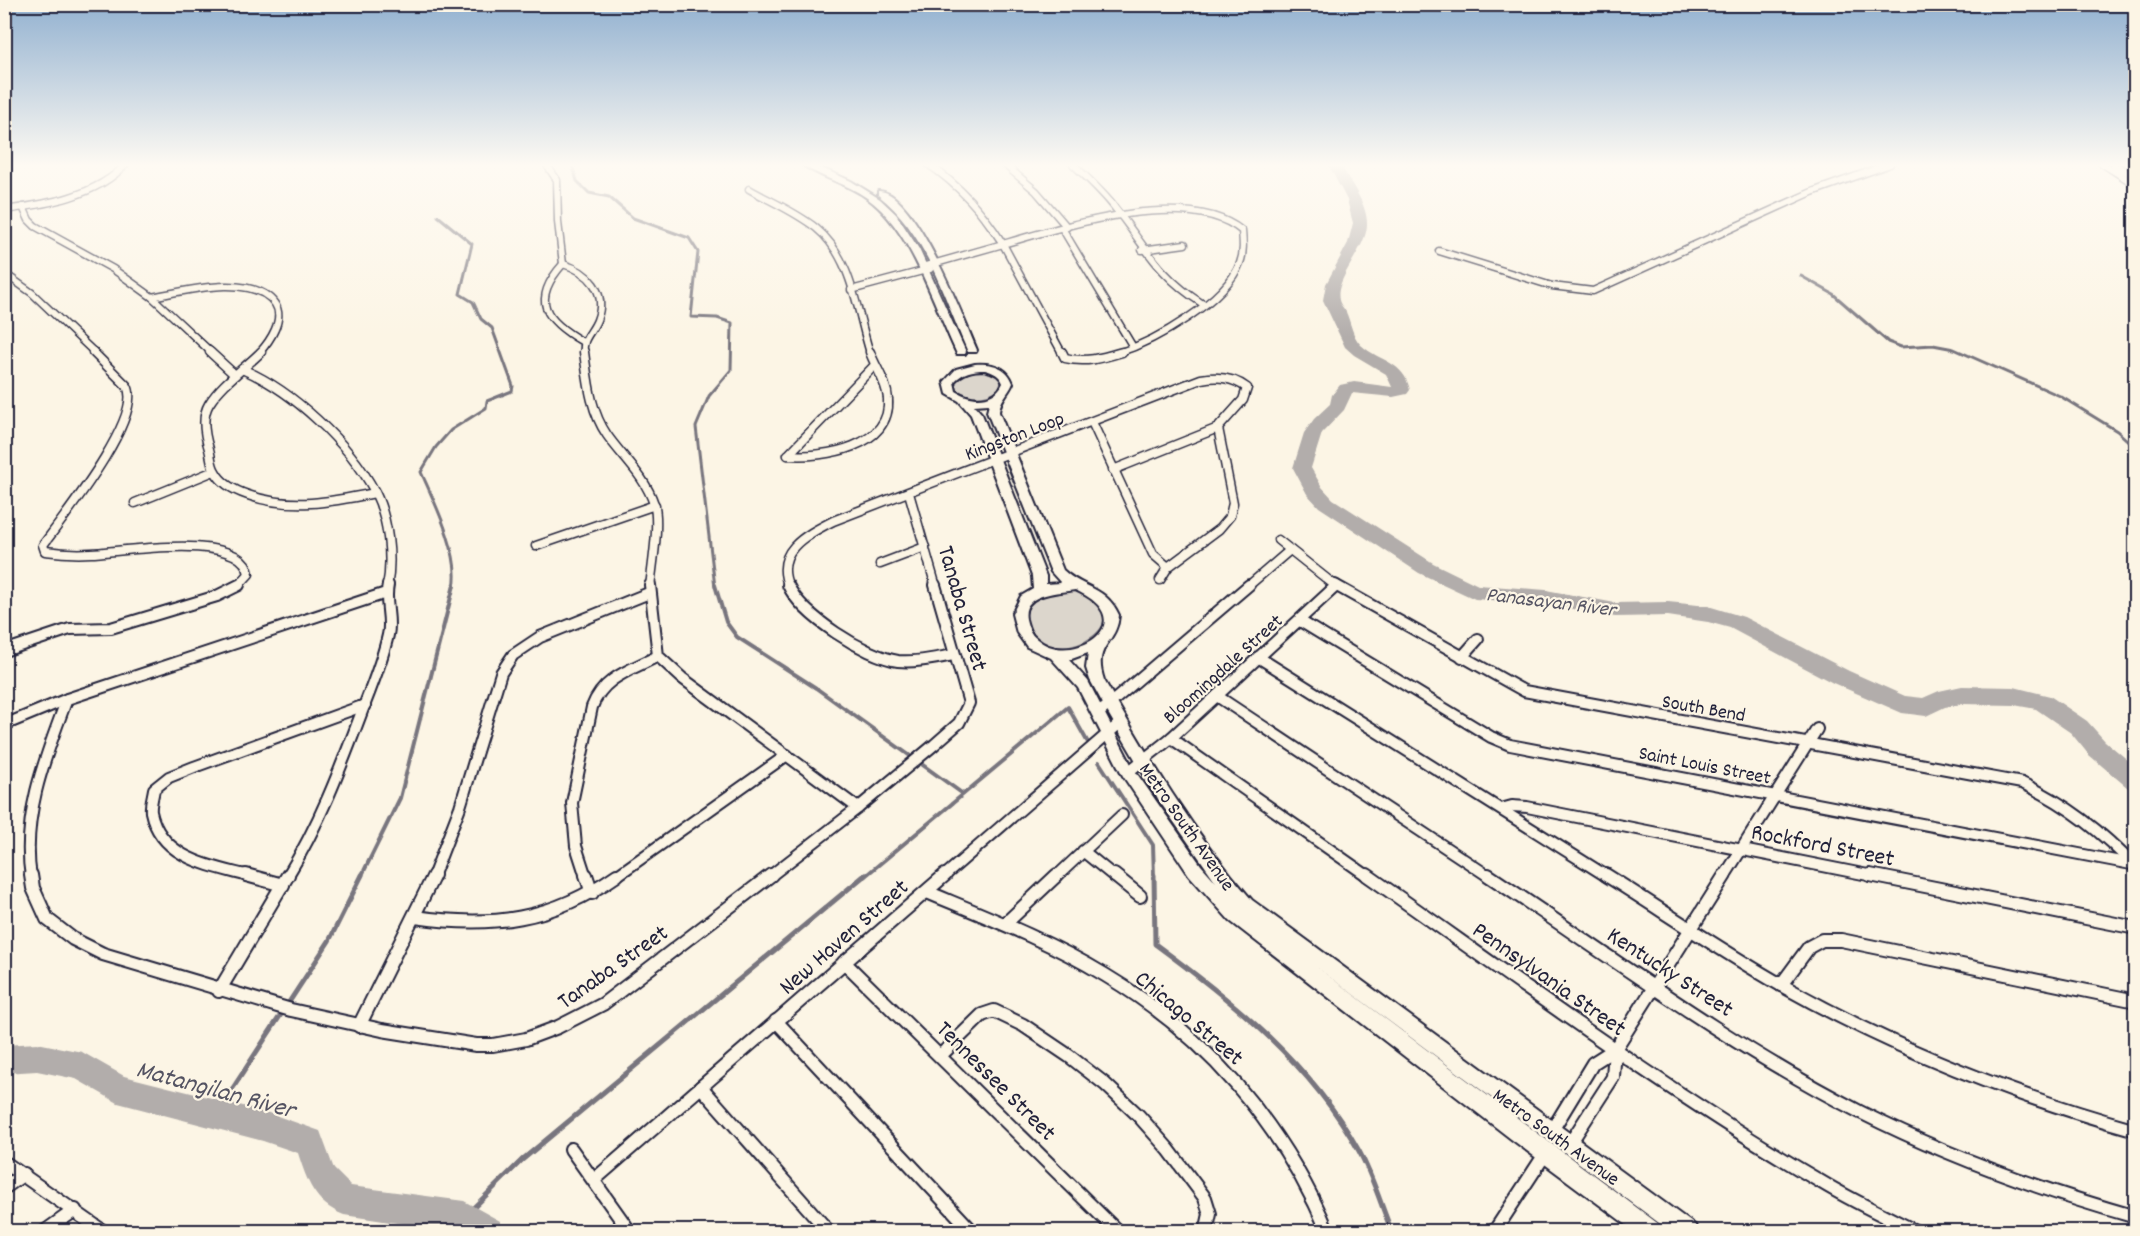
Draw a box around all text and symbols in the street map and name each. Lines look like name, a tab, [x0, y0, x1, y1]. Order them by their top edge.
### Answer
street label: Kingston Loop	[961, 406, 1069, 470]
street label: Tanaba Street	[927, 542, 995, 675]
water label: Panasayan River	[1484, 581, 1619, 627]
street label: Bloomingdale Street	[1158, 609, 1290, 732]
street label: South Bend	[1660, 689, 1747, 731]
street label: Saint Louis Street	[1636, 740, 1773, 793]
street label: Metro South Avenue	[1131, 758, 1240, 898]
street label: Rockford Street	[1748, 816, 1897, 877]
street label: New Haven Street	[773, 872, 918, 1004]
street label: Pennsylvania Street	[1464, 915, 1632, 1046]
street label: Tanaba Street	[551, 918, 676, 1019]
street label: Kentucky Street	[1599, 920, 1740, 1027]
street label: Chicago Street	[1126, 963, 1250, 1075]
street label: Tennessee Street	[927, 1014, 1063, 1150]
water label: Matangilan River	[132, 1052, 302, 1131]
street label: Metro South Avenue	[1486, 1083, 1625, 1194]

